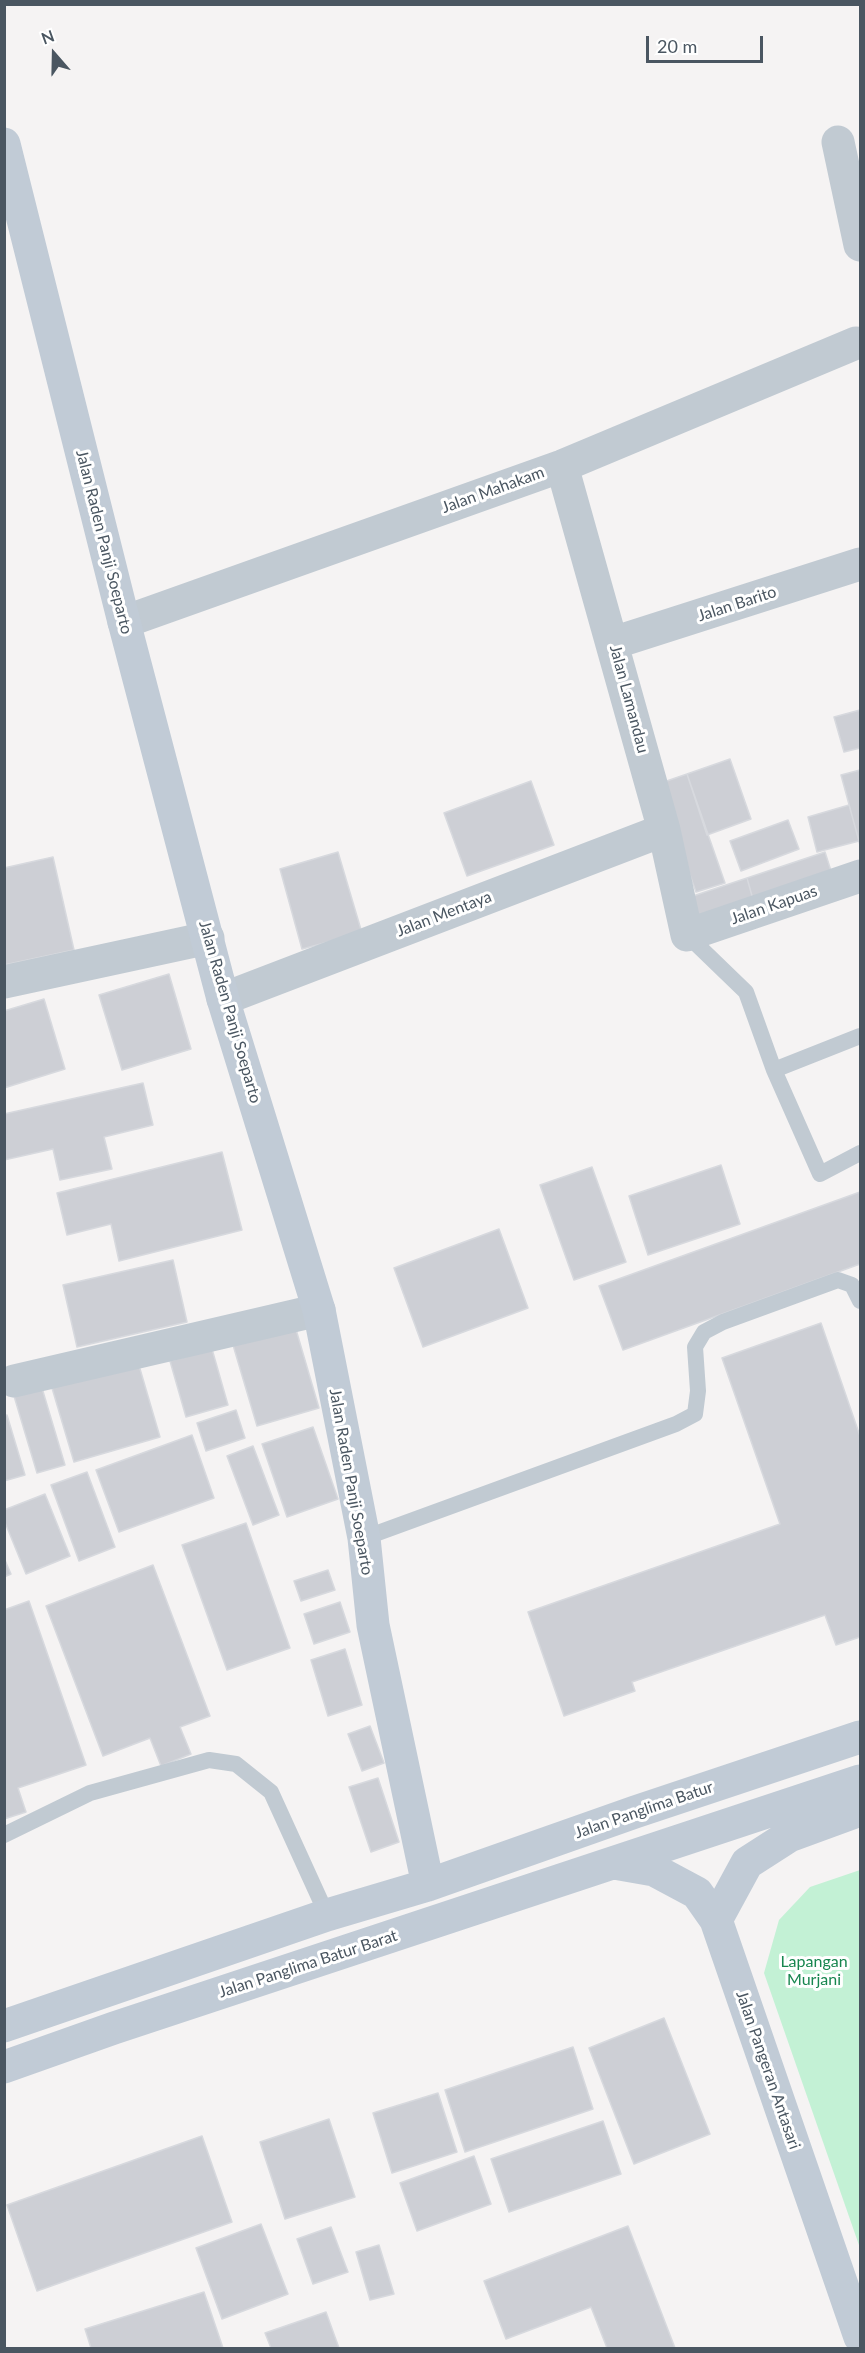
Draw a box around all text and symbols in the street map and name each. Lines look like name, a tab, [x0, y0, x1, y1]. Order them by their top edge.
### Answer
north arrow	[24, 24, 84, 84]
scale bar	[649, 24, 766, 62]
text: N	[39, 26, 57, 48]
text: 20 m	[657, 35, 697, 57]
street label: Jalan Raden Panji Soeparto	[72, 448, 136, 636]
street label: Jalan Mahakam	[439, 463, 547, 517]
street label: Jalan Barito	[695, 582, 779, 626]
street label: Jalan Lamandau	[605, 643, 653, 755]
street label: Jalan Kapuas	[728, 881, 820, 929]
street label: Jalan Mentaya	[394, 887, 494, 941]
street label: Jalan Raden Panji Soeparto	[195, 918, 265, 1106]
street label: Jalan Raden Panji Soeparto	[325, 1387, 377, 1577]
street label: Jalan Panglima Batur	[572, 1777, 716, 1843]
street label: Jalan Panglima Batur Barat	[216, 1926, 400, 2002]
park label: Lapangan Murjani	[780, 1952, 848, 1990]
street label: Jalan Pangeran Antasari	[732, 1988, 804, 2152]

